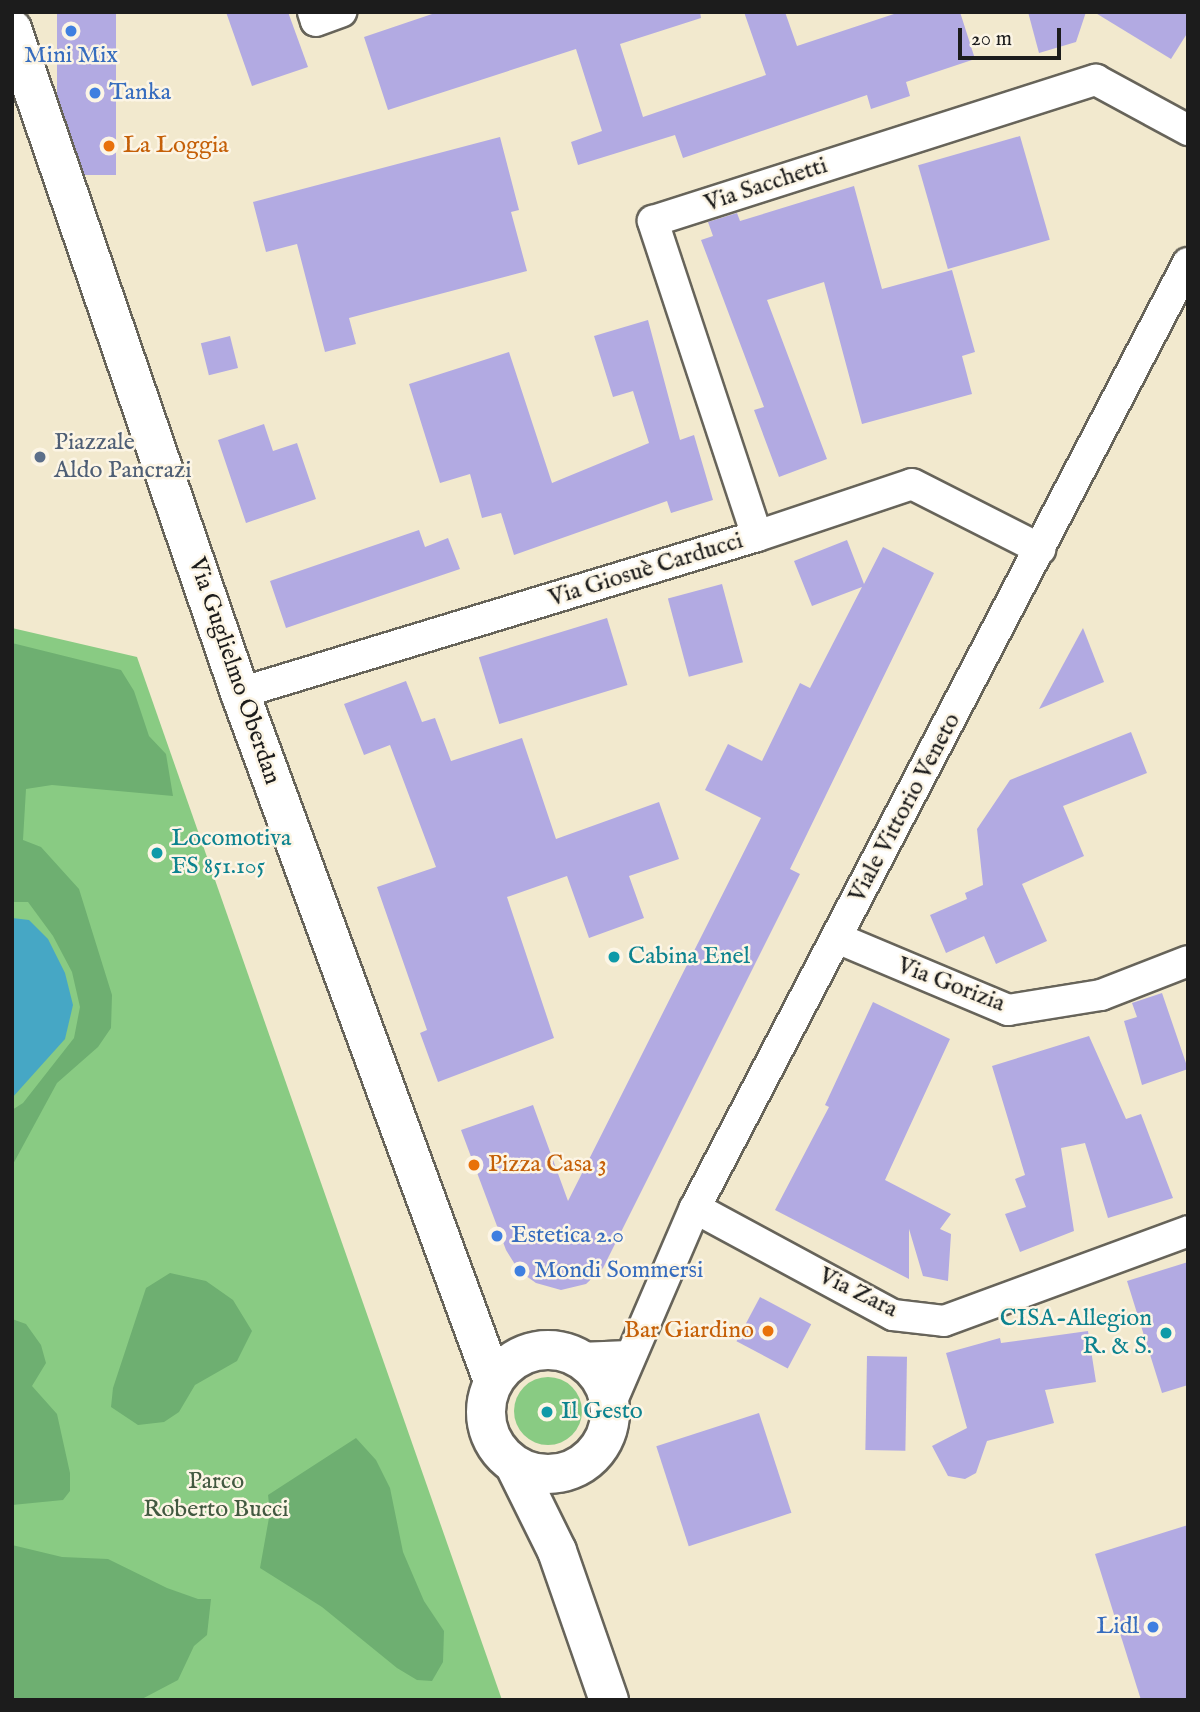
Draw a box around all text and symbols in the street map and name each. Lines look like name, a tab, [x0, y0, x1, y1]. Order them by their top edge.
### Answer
scale bar	[962, 14, 1065, 58]
marker: Mini Mix	[63, 23, 79, 39]
text: 20 m	[971, 26, 1012, 53]
place label: Mini Mix	[24, 42, 118, 70]
place label: Tanka	[109, 79, 171, 107]
marker: Tanka	[87, 85, 103, 101]
place label: La Loggia	[123, 132, 229, 160]
marker: La Loggia	[101, 138, 117, 154]
street label: Via Sacchetti	[701, 152, 831, 218]
place label: Piazzale Aldo Pancrazi	[54, 429, 192, 485]
marker: Piazzale Aldo Pancrazi	[32, 449, 48, 465]
street label: Via Giosuè Carducci	[545, 527, 747, 613]
street label: Via Guglielmo Oberdan	[182, 554, 286, 788]
street label: Viale Vittorio Veneto	[843, 708, 967, 908]
place label: Locomotiva FS 851.105	[171, 825, 291, 881]
marker: Locomotiva FS 851.105	[149, 845, 165, 861]
place label: Cabina Enel	[628, 943, 750, 971]
marker: Cabina Enel	[606, 949, 622, 965]
street label: Via Gorizia	[893, 951, 1009, 1019]
place label: Pizza Casa 3	[488, 1151, 607, 1179]
marker: Pizza Casa 3	[466, 1157, 482, 1173]
place label: Estetica 2.0	[511, 1222, 624, 1250]
marker: Estetica 2.0	[489, 1228, 505, 1244]
place label: Mondi Sommersi	[534, 1257, 703, 1285]
street label: Via Zara	[814, 1262, 902, 1324]
marker: Mondi Sommersi	[512, 1263, 528, 1279]
place label: CISA-Allegion R. & S.	[1000, 1305, 1152, 1361]
place label: Bar Giardino	[624, 1317, 754, 1345]
marker: Bar Giardino	[760, 1323, 776, 1339]
marker: CISA-Allegion R. & S.	[1158, 1325, 1174, 1341]
place label: Il Gesto	[561, 1398, 643, 1426]
marker: Il Gesto	[539, 1404, 555, 1420]
park label: Parco Roberto Bucci	[143, 1468, 289, 1524]
place label: Lidl	[1096, 1613, 1139, 1641]
marker: Lidl	[1145, 1619, 1161, 1635]

